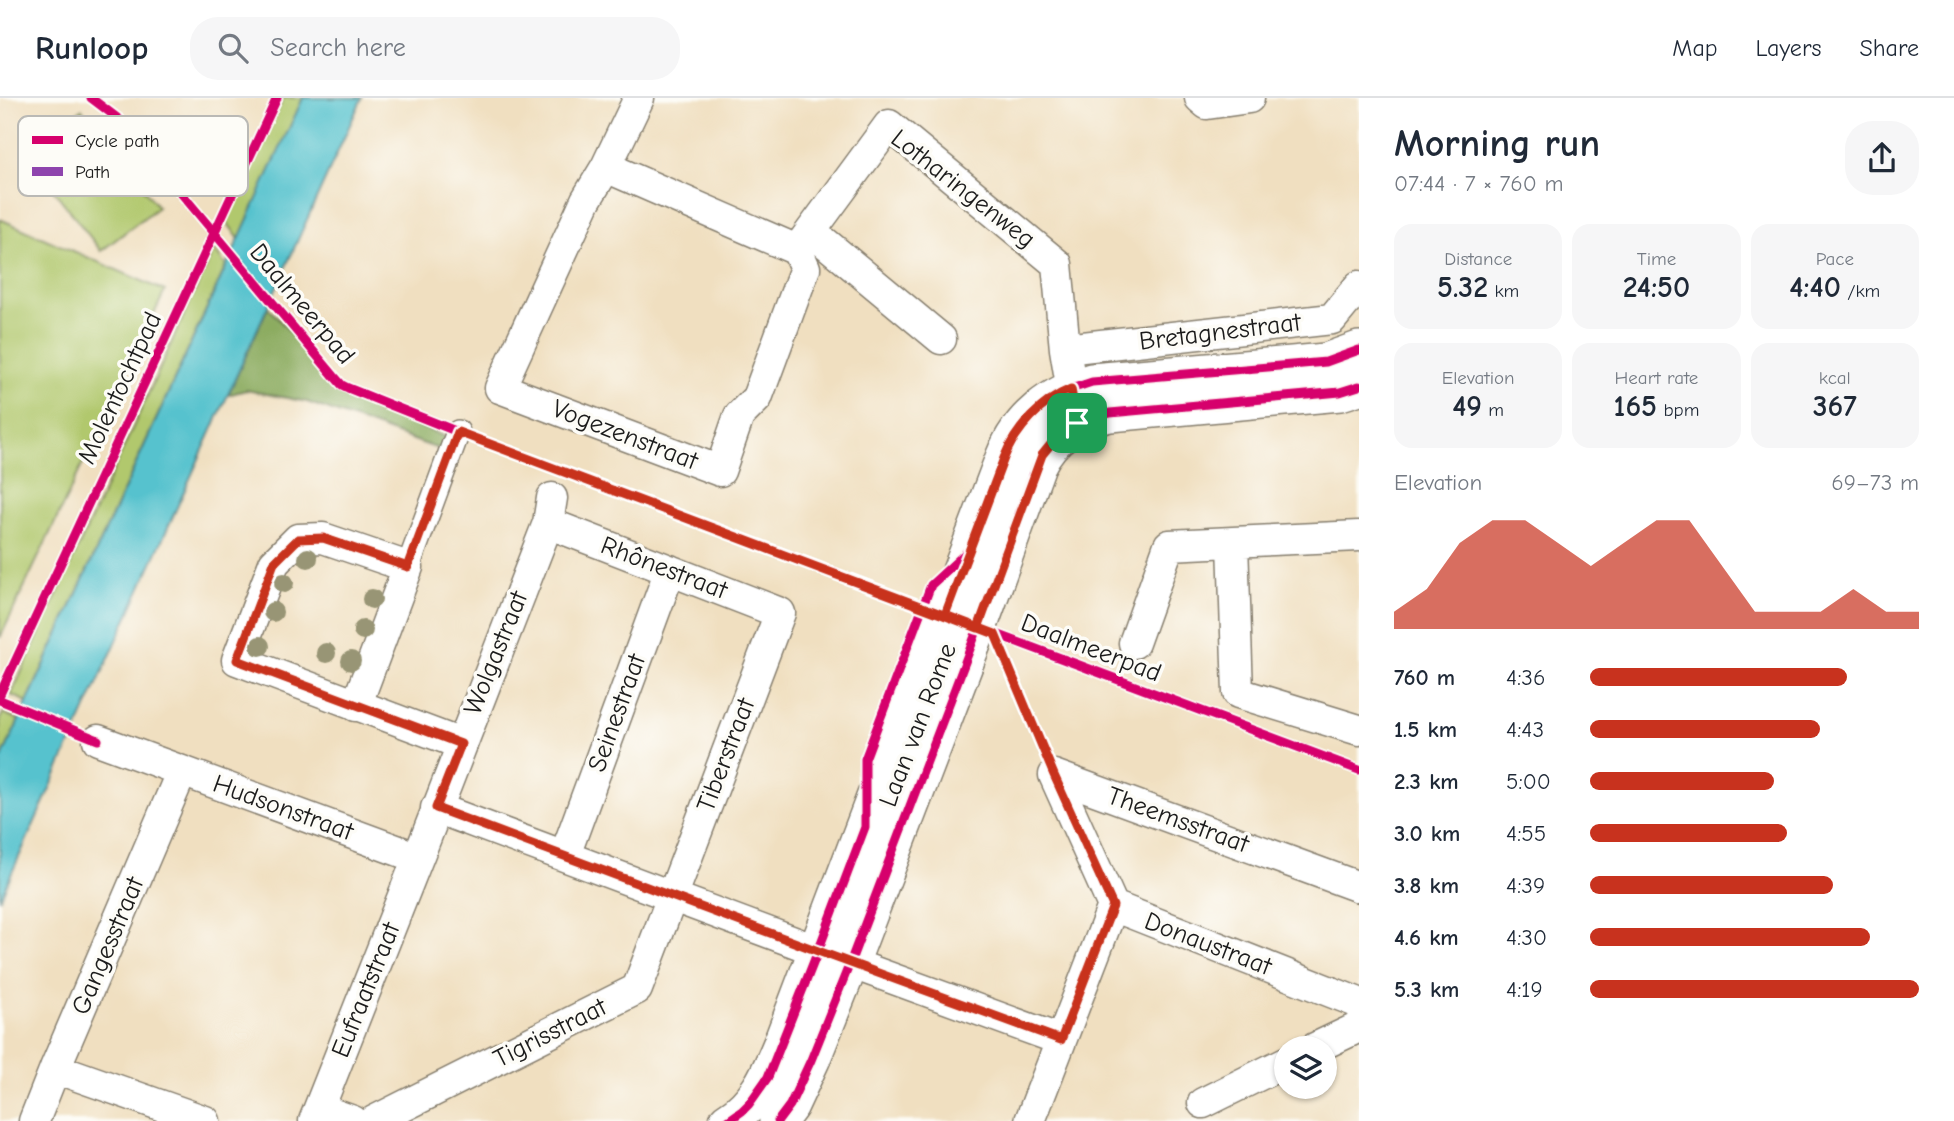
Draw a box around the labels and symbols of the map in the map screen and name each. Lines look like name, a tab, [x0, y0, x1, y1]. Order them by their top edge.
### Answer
legend	[18, 116, 248, 196]
street label: Lotharingenweg	[885, 123, 1041, 255]
text: Cycle path	[75, 130, 160, 152]
text: Path	[75, 161, 110, 183]
street label: Daalmeerpad	[243, 238, 361, 370]
street label: Molentochtpad	[72, 307, 168, 469]
street label: Bretagnestraat	[1137, 307, 1304, 357]
pin	[1047, 393, 1107, 453]
street label: Vogezenstraat	[548, 394, 703, 477]
street label: Rhônestraat	[597, 530, 733, 606]
street label: Wolgastraat	[458, 585, 535, 719]
street label: Daalmeerpad	[1017, 608, 1165, 688]
street label: Laan van Rome	[873, 639, 963, 811]
street label: Seinestraat	[582, 649, 653, 776]
street label: Tiberstraat	[691, 693, 762, 816]
street label: Hudsonstraat	[209, 769, 359, 848]
street label: Theemsstraat	[1103, 781, 1254, 860]
street label: Gangesstraat	[66, 871, 151, 1019]
street label: Donaustraat	[1140, 906, 1277, 982]
street label: Eufraatstraat	[325, 917, 407, 1062]
street label: Tigrisstraat	[489, 991, 613, 1074]

